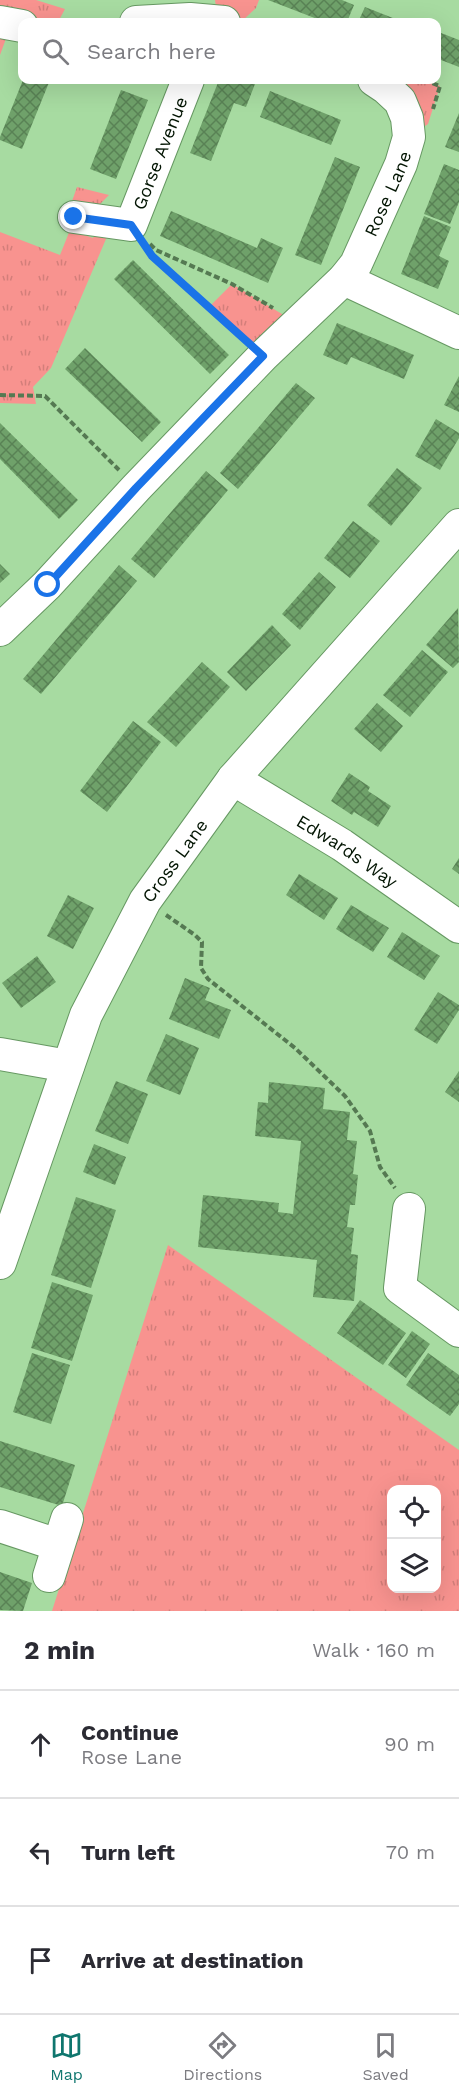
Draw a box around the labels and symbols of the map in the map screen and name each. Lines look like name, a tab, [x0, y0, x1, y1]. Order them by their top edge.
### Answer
street label: Gorse Avenue	[128, 93, 191, 213]
street label: Rose Lane	[359, 149, 415, 239]
route end	[60, 203, 86, 229]
route start	[34, 571, 60, 597]
street label: Edwards Way	[293, 810, 403, 892]
street label: Cross Lane	[137, 814, 211, 906]

